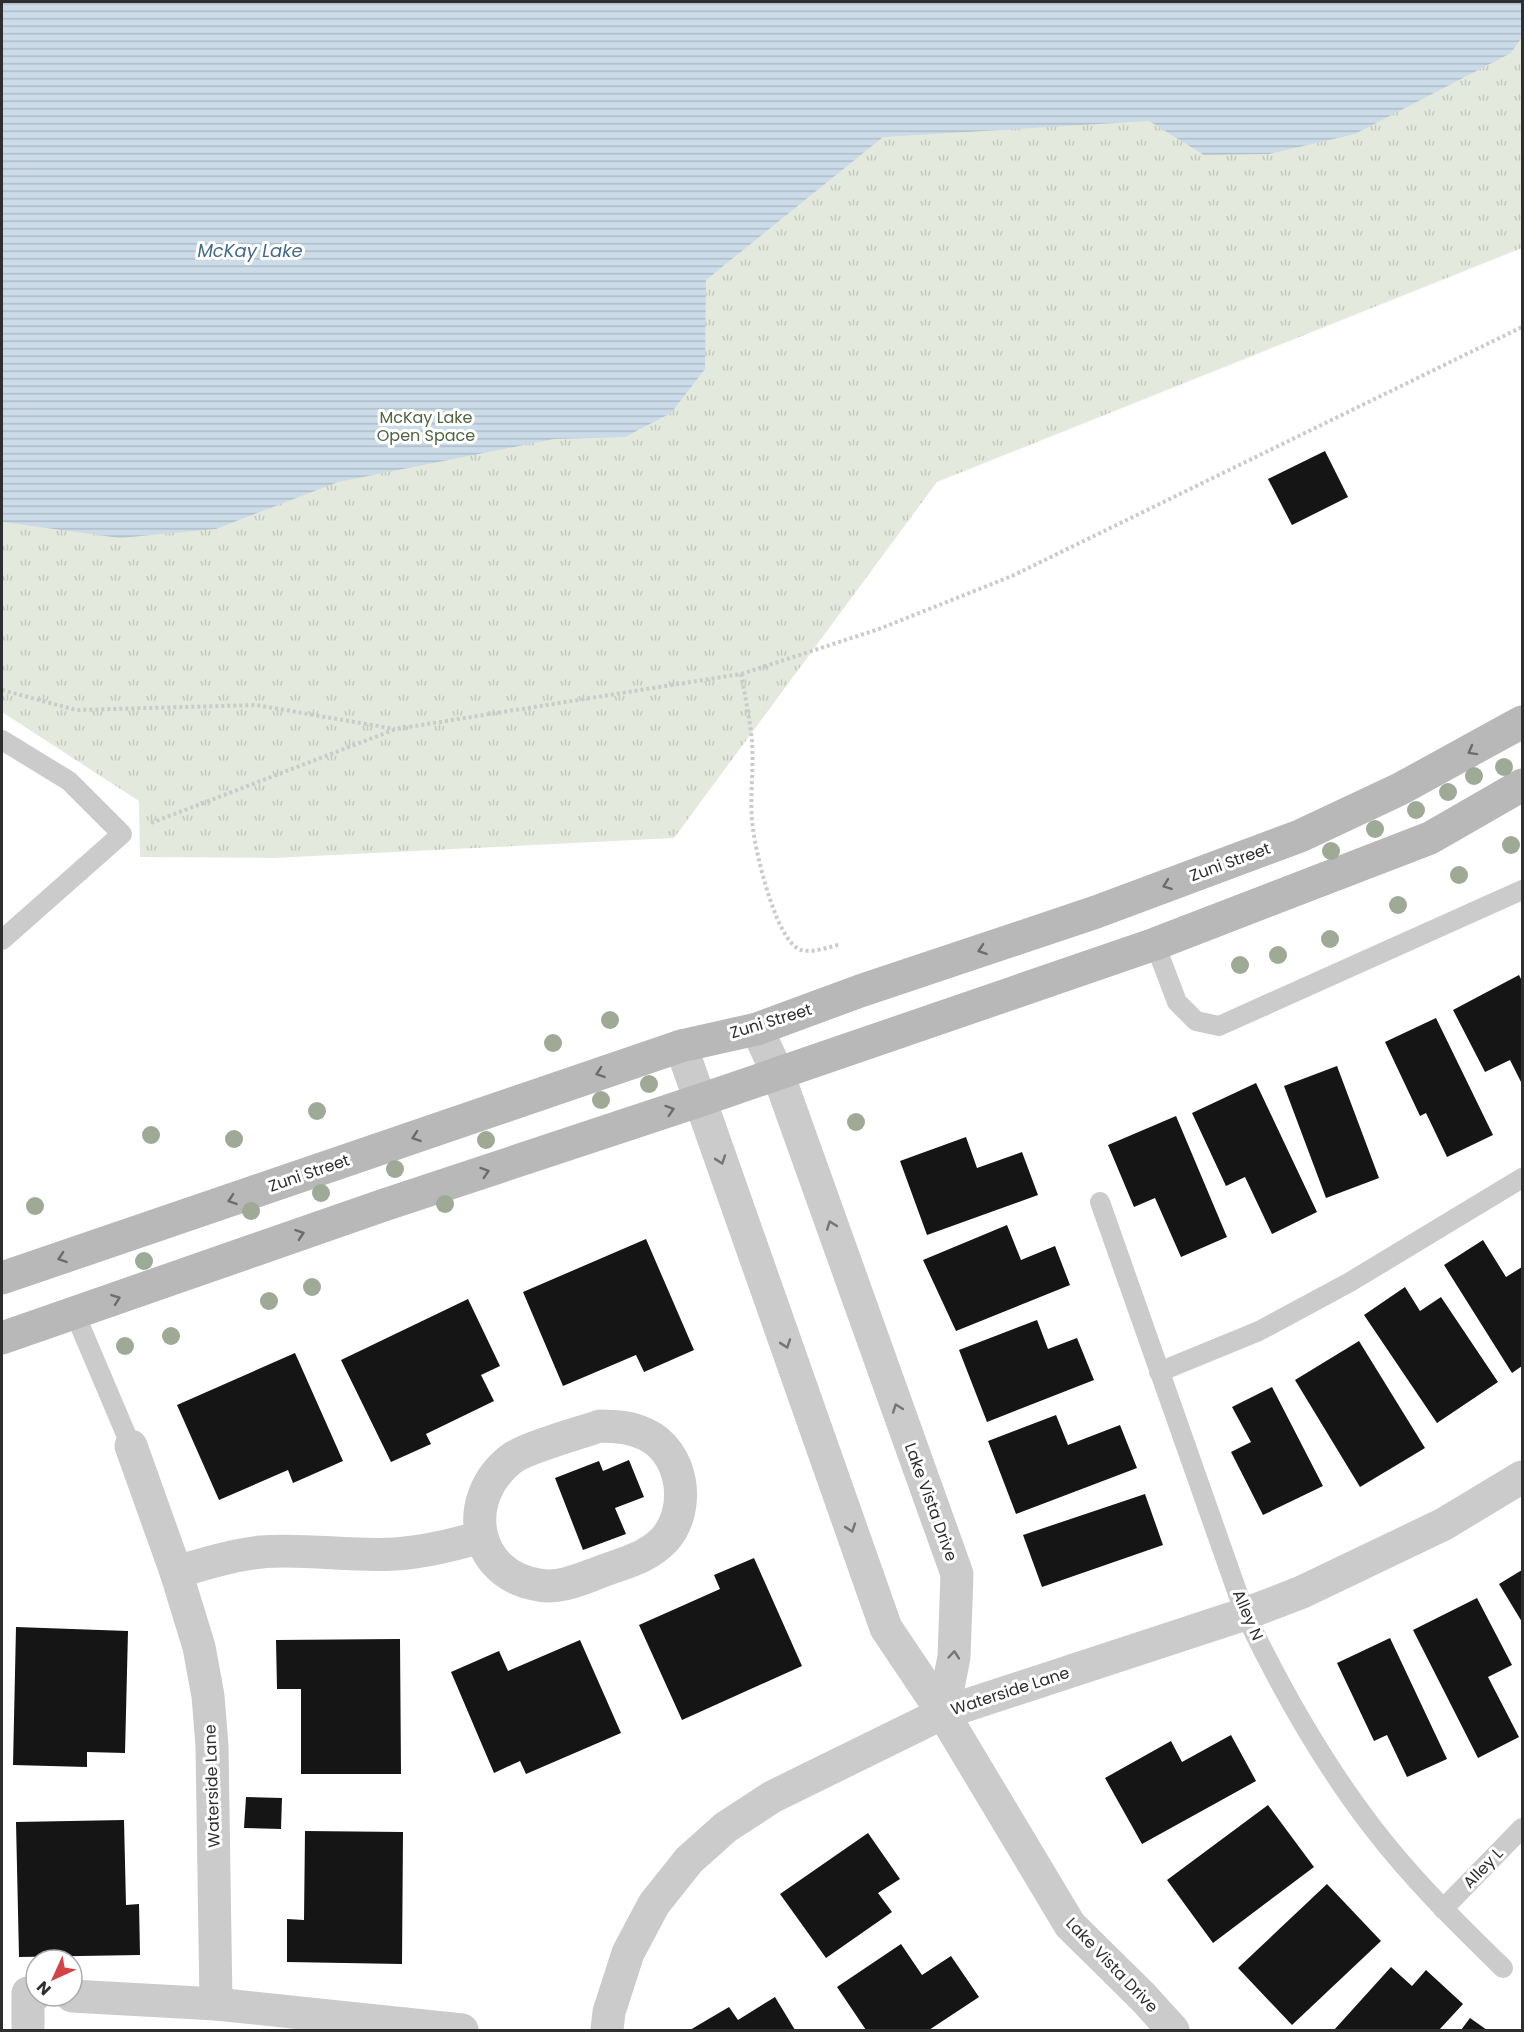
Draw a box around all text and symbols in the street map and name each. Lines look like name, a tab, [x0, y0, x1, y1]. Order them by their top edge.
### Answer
water label: McKay Lake	[197, 238, 303, 263]
park label: McKay Lake Open Space	[377, 406, 475, 447]
one-way arrow	[1468, 744, 1478, 755]
street label: Zuni Street	[1187, 837, 1274, 887]
one-way arrow	[1162, 878, 1172, 891]
one-way arrow	[978, 943, 988, 955]
street label: Zuni Street	[727, 998, 815, 1044]
one-way arrow	[595, 1066, 606, 1079]
one-way arrow	[664, 1105, 675, 1118]
one-way arrow	[411, 1129, 422, 1142]
street label: Zuni Street	[265, 1148, 353, 1198]
one-way arrow	[714, 1154, 727, 1165]
one-way arrow	[479, 1166, 490, 1179]
one-way arrow	[227, 1193, 237, 1205]
one-way arrow	[825, 1220, 838, 1231]
one-way arrow	[295, 1229, 305, 1242]
one-way arrow	[57, 1251, 68, 1263]
one-way arrow	[111, 1293, 121, 1306]
one-way arrow	[779, 1338, 792, 1349]
one-way arrow	[892, 1403, 905, 1414]
street label: Lake Vista Drive	[899, 1440, 963, 1564]
one-way arrow	[843, 1522, 856, 1533]
street label: Alley N	[1227, 1586, 1269, 1644]
one-way arrow	[947, 1651, 960, 1660]
street label: Waterside Lane	[948, 1661, 1072, 1721]
street label: Waterside Lane	[198, 1724, 226, 1848]
street label: Alley L	[1458, 1842, 1508, 1894]
street label: Lake Vista Drive	[1061, 1912, 1163, 2018]
north arrow	[24, 1948, 84, 2008]
text: N	[31, 1976, 56, 2001]

